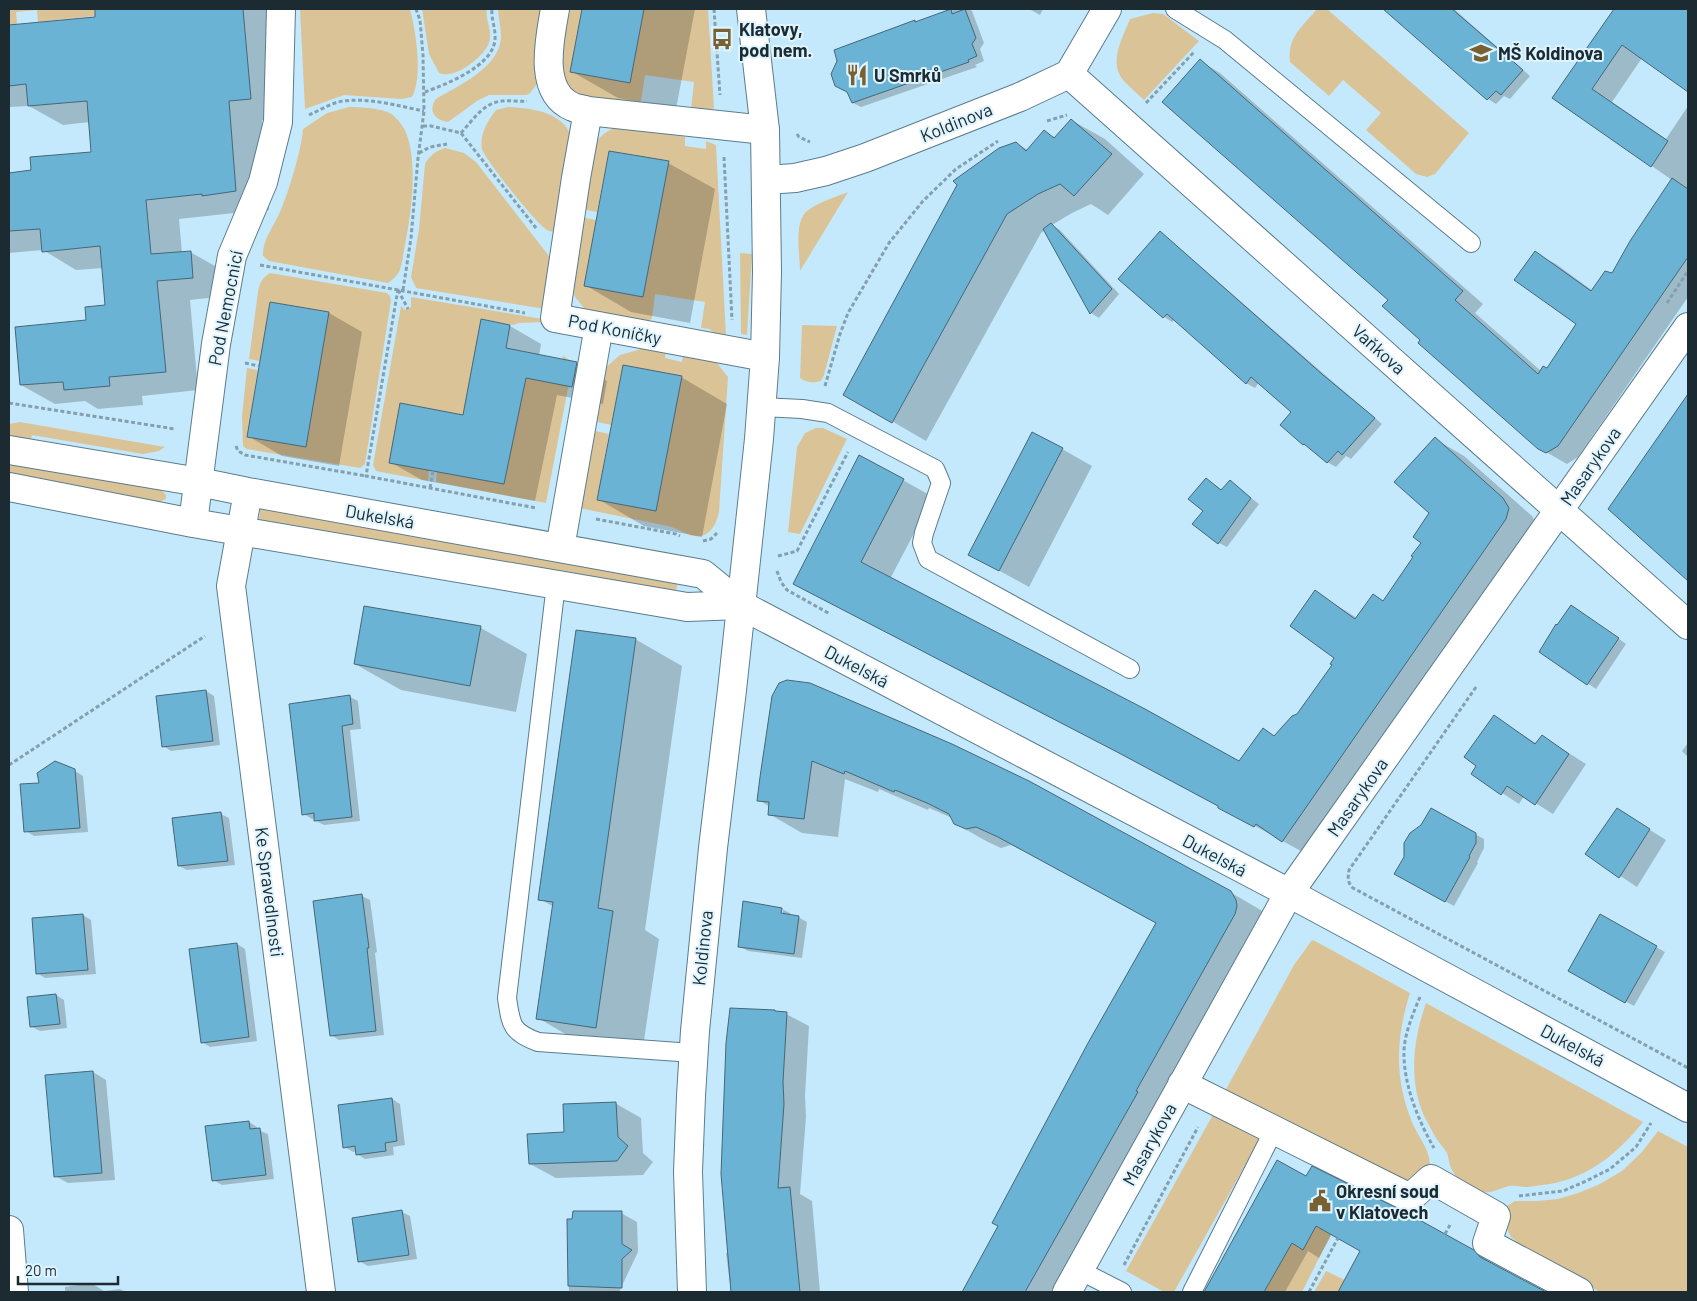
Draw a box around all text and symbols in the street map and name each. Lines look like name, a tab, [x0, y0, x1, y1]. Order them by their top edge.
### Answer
place label: Klatovy, pod nem.	[739, 18, 812, 61]
bus stop icon: Klatovy, pod nem.	[709, 26, 735, 52]
school or university icon: MŠ Koldinova	[1468, 40, 1494, 66]
place label: MŠ Koldinova	[1498, 42, 1603, 64]
restaurant icon: U Smrků	[844, 62, 870, 88]
place label: U Smrků	[874, 64, 941, 86]
street label: Koldinova	[917, 98, 995, 146]
street label: Pod Nemocnicí	[203, 248, 247, 367]
street label: Pod Koníčky	[567, 309, 663, 349]
street label: Vaňkova	[1348, 319, 1410, 379]
street label: Masarykova	[1555, 422, 1625, 510]
street label: Dukelská	[344, 499, 416, 533]
street label: Dukelská	[821, 640, 893, 692]
street label: Masarykova	[1322, 753, 1392, 841]
street label: Ke Spravedlnosti	[251, 826, 289, 958]
street label: Dukelská	[1179, 829, 1251, 881]
street label: Koldinova	[687, 909, 717, 987]
street label: Dukelská	[1537, 1019, 1609, 1071]
street label: Masarykova	[1117, 1099, 1181, 1189]
place label: Okresní soud v Klatovech	[1336, 1180, 1439, 1223]
public building icon: Okresní soud v Klatovech	[1307, 1188, 1333, 1214]
scale bar	[18, 1254, 118, 1286]
text: 20 m	[25, 1261, 57, 1279]

